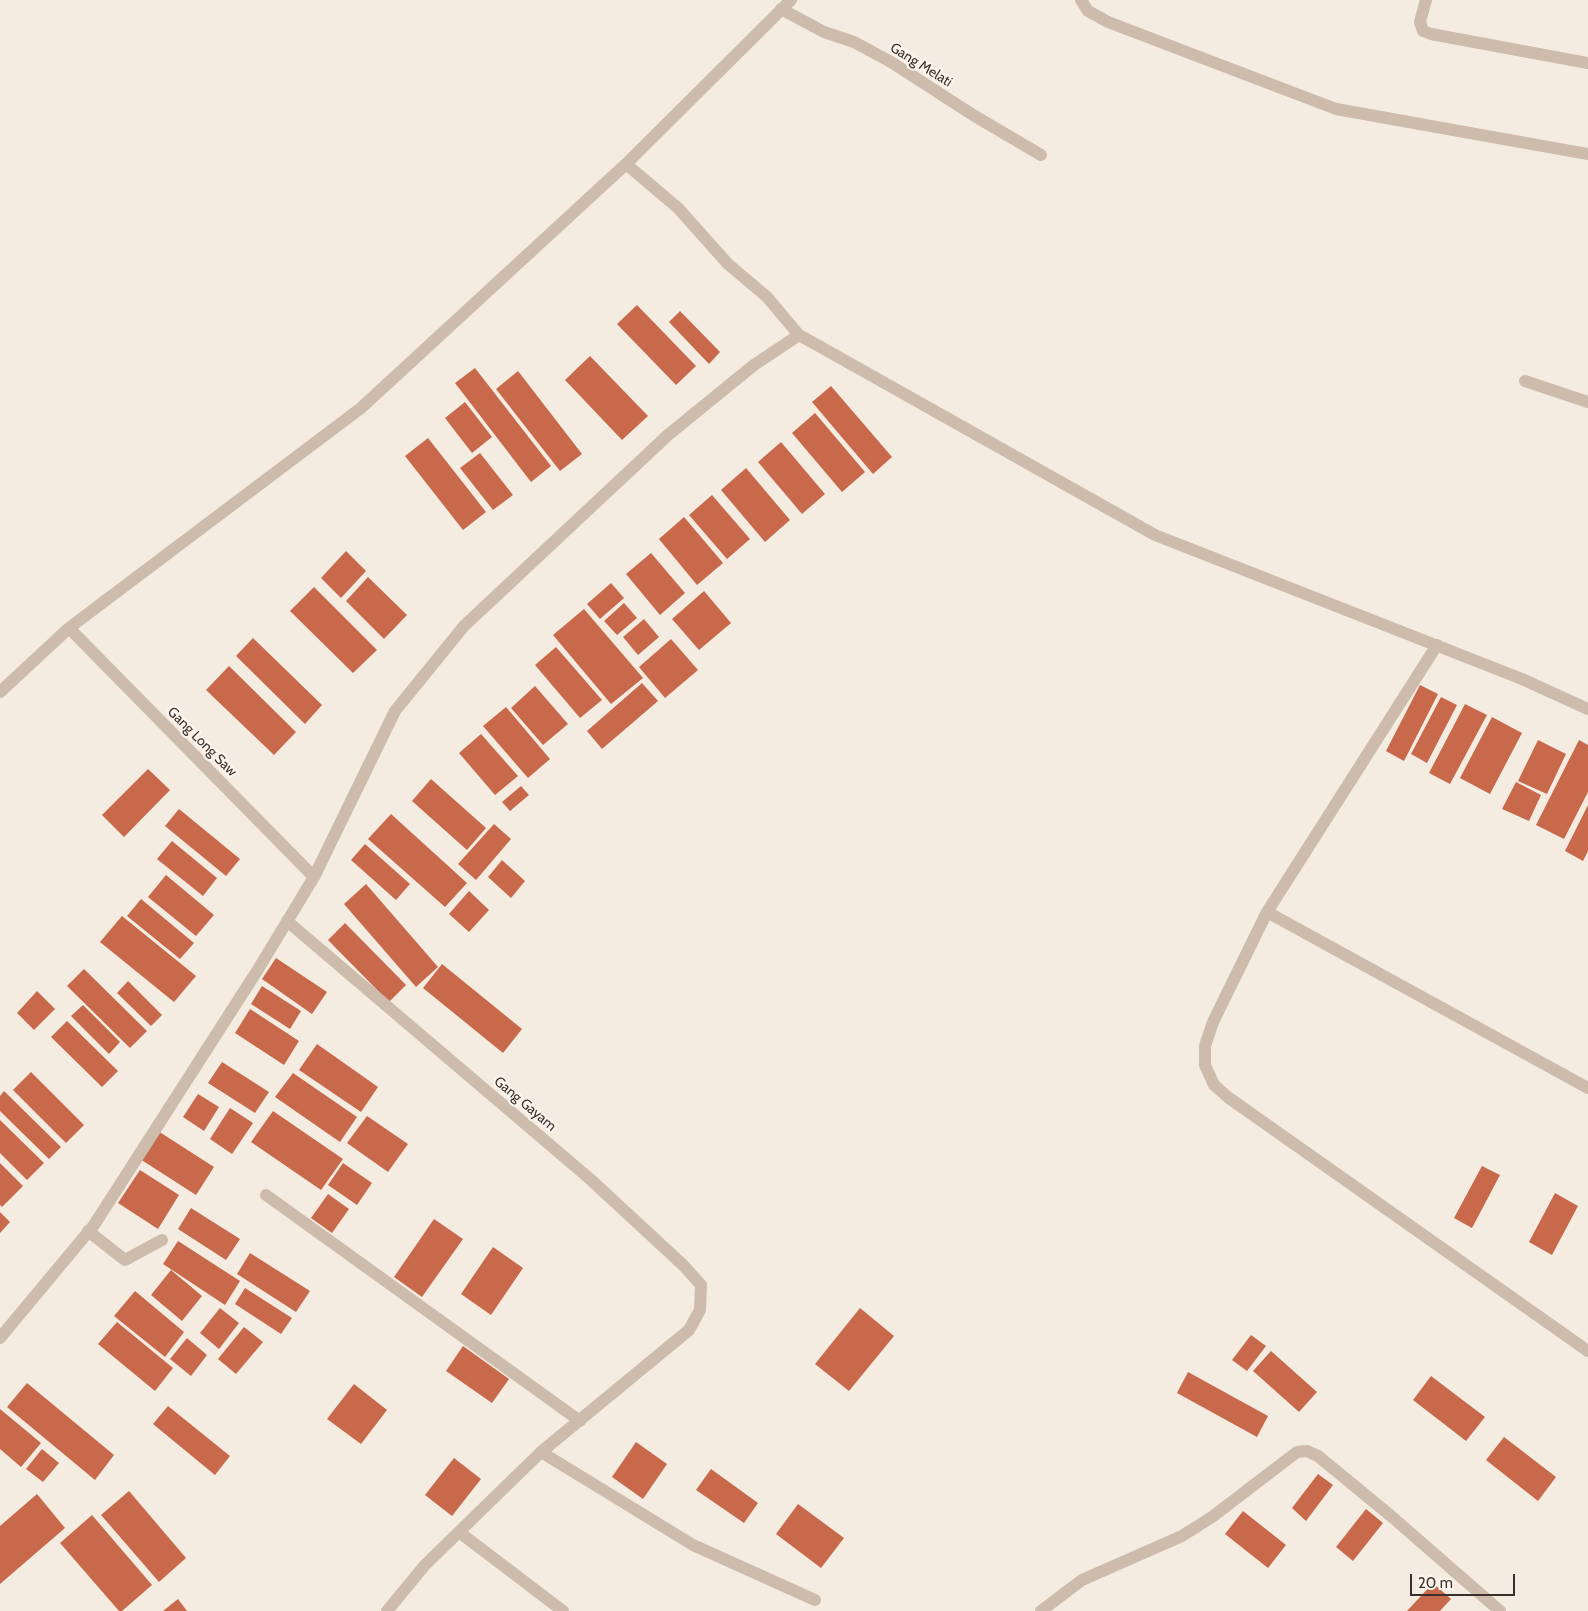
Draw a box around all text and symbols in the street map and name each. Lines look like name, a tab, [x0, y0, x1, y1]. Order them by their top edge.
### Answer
street label: Gang Melati	[887, 39, 955, 91]
street label: Gang Long Saw	[164, 704, 240, 780]
street label: Gang Gayam	[491, 1073, 559, 1135]
scale bar	[1413, 1564, 1518, 1596]
text: 20 m	[1418, 1574, 1453, 1592]

